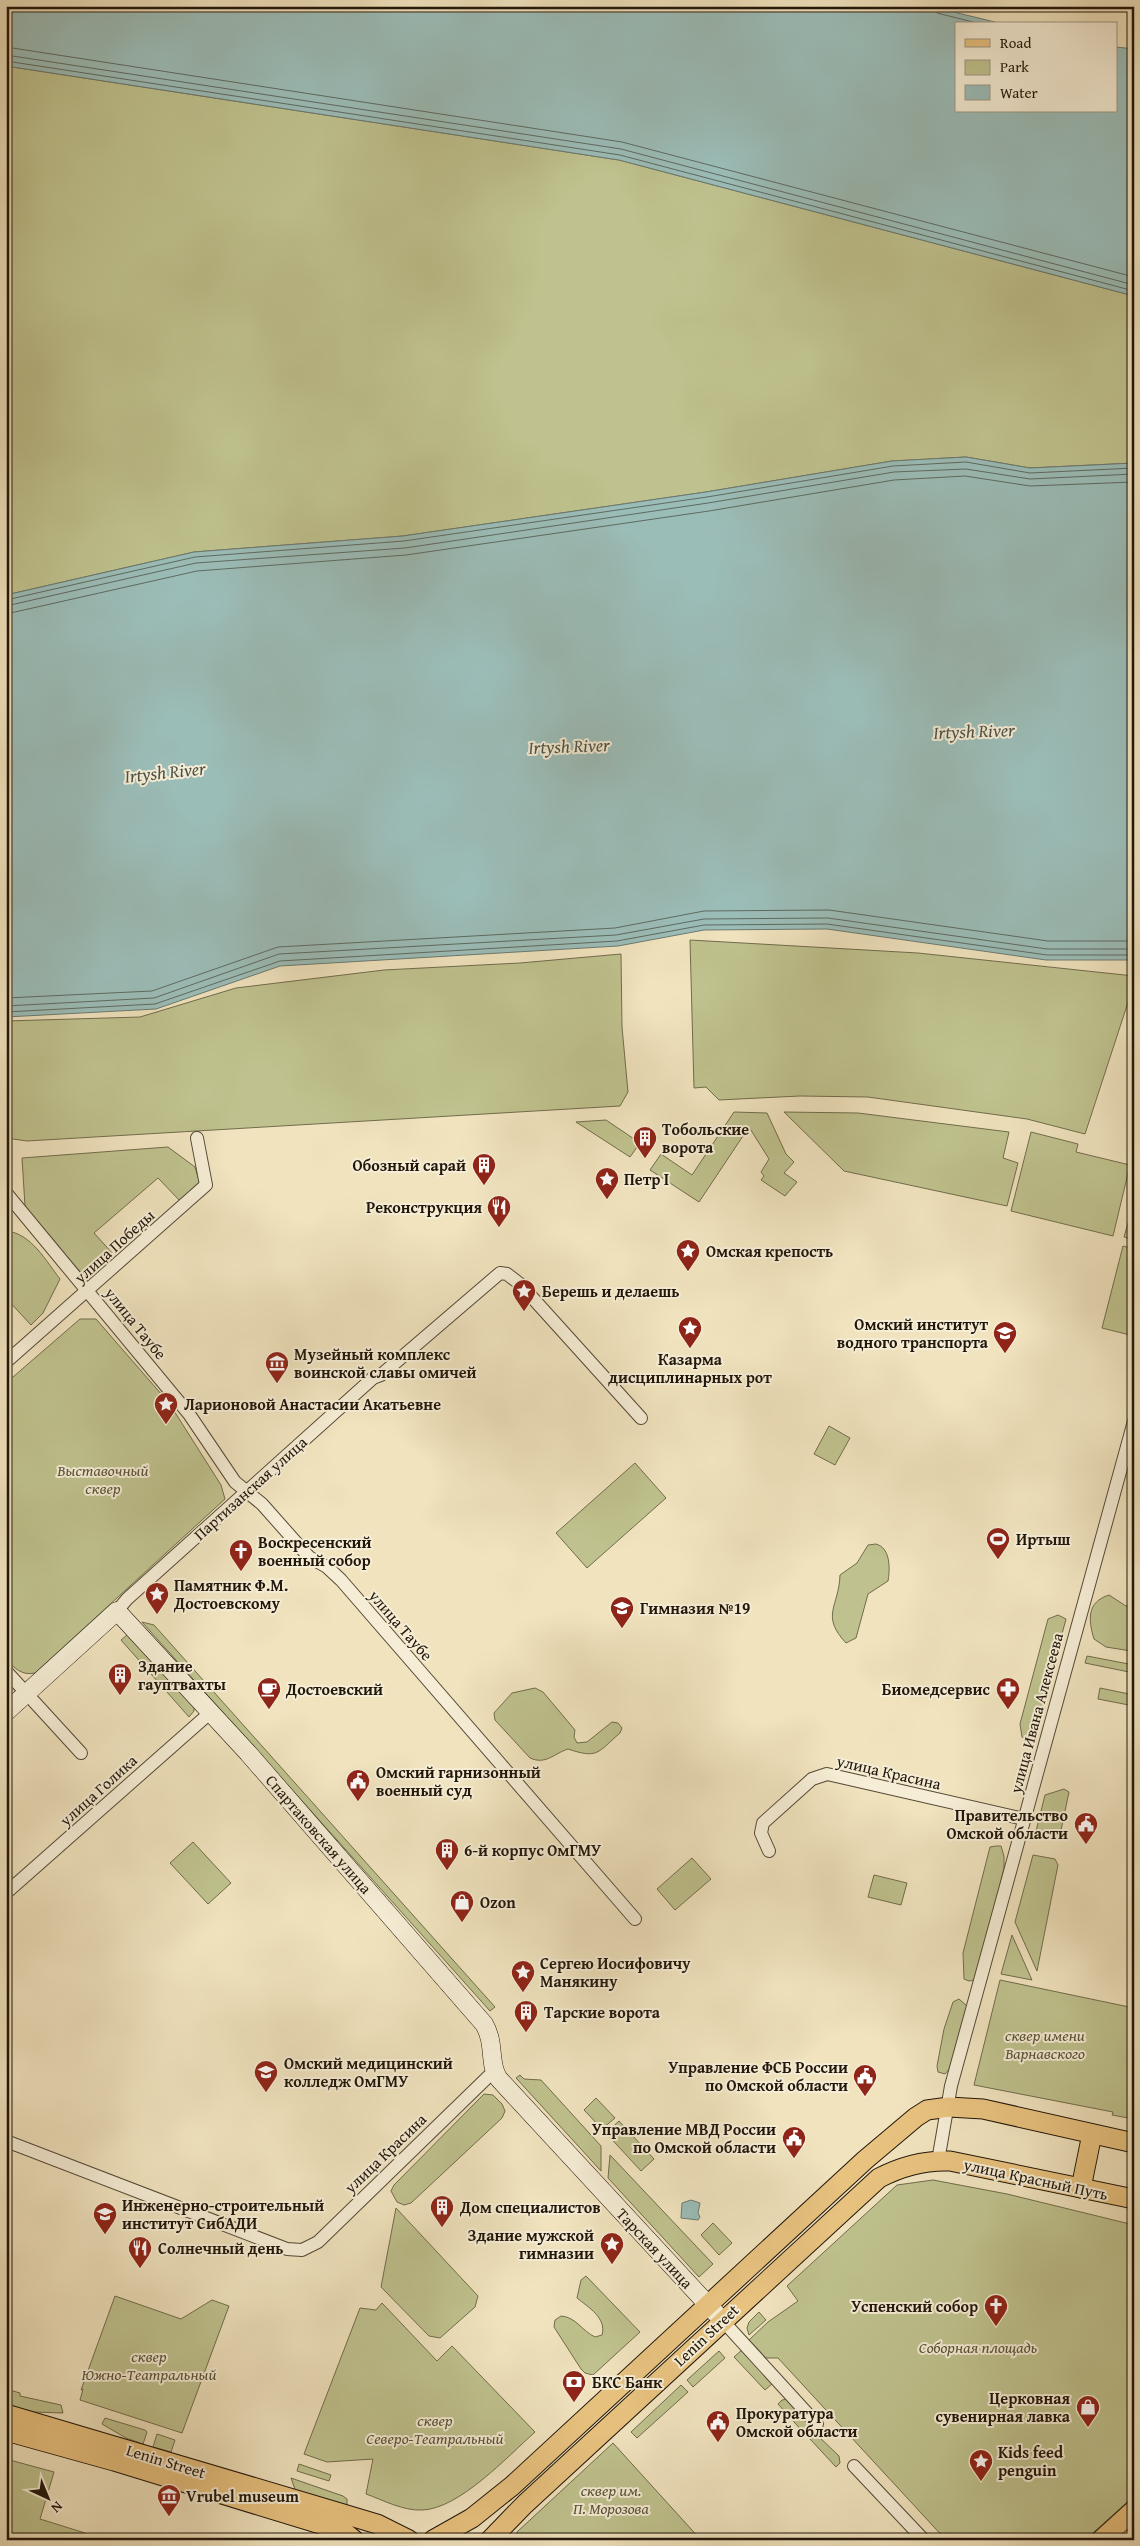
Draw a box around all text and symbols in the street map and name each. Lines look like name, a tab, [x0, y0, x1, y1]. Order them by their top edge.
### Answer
legend	[955, 22, 1118, 112]
text: Road	[1000, 32, 1031, 53]
text: Park	[1000, 56, 1029, 77]
text: Water	[1000, 82, 1038, 103]
water label: Irtysh River	[933, 716, 1016, 746]
water label: Irtysh River	[528, 731, 611, 761]
water label: Irtysh River	[123, 754, 208, 790]
place label: Тобольские ворота	[662, 1117, 749, 1159]
building icon: Тобольские ворота	[632, 1125, 658, 1159]
building icon: Обозный сарай	[471, 1152, 497, 1186]
place label: Обозный сарай	[352, 1153, 466, 1177]
place icon: Петр I	[594, 1166, 620, 1200]
place label: Петр I	[624, 1167, 669, 1191]
restaurant icon: Реконструкция	[486, 1194, 512, 1228]
place label: Реконструкция	[366, 1195, 482, 1219]
street label: улица Победы	[68, 1203, 159, 1289]
place icon: Омская крепость	[675, 1238, 701, 1272]
place label: Омская крепость	[706, 1239, 833, 1263]
place icon: Берешь и делаешь	[511, 1278, 537, 1312]
place label: Берешь и делаешь	[542, 1279, 679, 1303]
street label: улица Таубе	[99, 1281, 173, 1364]
place label: Омский институт водного транспорта	[837, 1312, 989, 1354]
place icon: Казарма дисциплинарных рот	[677, 1315, 703, 1349]
school or university icon: Омский институт водного транспорта	[992, 1320, 1018, 1354]
place label: Музейный комплекс воинской славы омичей	[294, 1342, 477, 1384]
place label: Казарма дисциплинарных рот	[608, 1347, 772, 1389]
museum icon: Музейный комплекс воинской славы омичей	[264, 1350, 290, 1384]
place icon: Ларионовой Анастасии Акатьевне	[153, 1391, 179, 1425]
place label: Ларионовой Анастасии Акатьевне	[184, 1392, 441, 1416]
street label: Партизанская улица	[188, 1430, 312, 1546]
park label: Выставочный сквер	[56, 1458, 149, 1500]
sports icon: Иртыш	[985, 1526, 1011, 1560]
place label: Иртыш	[1016, 1527, 1070, 1551]
place label: Воскресенский военный собор	[258, 1530, 372, 1572]
church icon: Воскресенский военный собор	[228, 1538, 254, 1572]
place label: Памятник Ф.М. Достоевскому	[173, 1573, 288, 1615]
place icon: Памятник Ф.М. Достоевскому	[144, 1581, 170, 1615]
street label: улица Таубе	[363, 1583, 439, 1666]
school or university icon: Гимназия №19	[609, 1595, 635, 1629]
place label: Гимназия №19	[640, 1596, 750, 1620]
street label: улица Ивана Алексеева	[1003, 1630, 1069, 1797]
place label: Здание гауптвахты	[138, 1654, 226, 1696]
building icon: Здание гауптвахты	[107, 1662, 133, 1696]
cafe icon: Достоевский	[256, 1676, 282, 1710]
pharmacy icon: Биомедсервис	[995, 1676, 1021, 1710]
place label: Достоевский	[285, 1677, 383, 1701]
place label: Биомедсервис	[882, 1677, 991, 1701]
street label: улица Голика	[53, 1748, 142, 1832]
street label: улица Красина	[834, 1748, 944, 1796]
place label: Омский гарнизонный военный суд	[376, 1760, 541, 1802]
public building icon: Омский гарнизонный военный суд	[345, 1768, 371, 1802]
street label: Спартаковская улица	[260, 1769, 378, 1899]
place label: Правительство Омской области	[946, 1803, 1068, 1845]
public building icon: Правительство Омской области	[1073, 1811, 1099, 1845]
building icon: 6-й корпус ОмГМУ	[434, 1837, 460, 1871]
place label: 6-й корпус ОмГМУ	[464, 1838, 601, 1862]
shop icon: Ozon	[449, 1889, 475, 1923]
place label: Ozon	[480, 1890, 516, 1914]
place label: Сергею Иосифовичу Манякину	[540, 1951, 691, 1993]
place icon: Сергею Иосифовичу Манякину	[510, 1959, 536, 1993]
building icon: Тарские ворота	[513, 1999, 539, 2033]
place label: Тарские ворота	[544, 2000, 661, 2024]
park label: сквер имени Варнавского	[1004, 2023, 1085, 2065]
place label: Омский медицинский колледж ОмГМУ	[284, 2051, 453, 2093]
place label: Управление ФСБ России по Омской области	[668, 2055, 848, 2097]
school or university icon: Омский медицинский колледж ОмГМУ	[253, 2059, 279, 2093]
public building icon: Управление ФСБ России по Омской области	[852, 2063, 878, 2097]
street label: улица Красина	[338, 2107, 432, 2199]
place label: Управление МВД России по Омской области	[592, 2117, 776, 2159]
public building icon: Управление МВД России по Омской области	[781, 2125, 807, 2159]
street label: улица Красный Путь	[961, 2152, 1111, 2206]
place label: Инженерно-строительный институт СибАДИ	[122, 2193, 324, 2235]
building icon: Дом специалистов	[429, 2194, 455, 2228]
place label: Дом специалистов	[459, 2195, 601, 2219]
school or university icon: Инженерно-строительный институт СибАДИ	[92, 2201, 118, 2235]
street label: Тарская улица	[611, 2202, 699, 2294]
place label: Здание мужской гимназии	[467, 2223, 594, 2265]
place icon: Здание мужской гимназии	[599, 2231, 625, 2265]
restaurant icon: Солнечный день	[127, 2235, 153, 2269]
place label: Солнечный день	[158, 2236, 283, 2260]
church icon: Успенский собор	[983, 2293, 1009, 2327]
place label: Успенский собор	[851, 2294, 978, 2318]
street label: Lenin Street	[668, 2298, 744, 2372]
park label: Соборная площадь	[919, 2335, 1038, 2359]
park label: сквер Южно-Театральный	[81, 2344, 217, 2386]
bank icon: БКС Банк	[561, 2369, 587, 2403]
place label: БКС Банк	[592, 2370, 663, 2394]
place label: Церковная сувенирная лавка	[936, 2386, 1071, 2428]
shop icon: Церковная сувенирная лавка	[1075, 2394, 1101, 2428]
place label: Прокуратура Омской области	[736, 2401, 858, 2443]
park label: сквер Северо-Театральный	[366, 2408, 504, 2450]
public building icon: Прокуратура Омской области	[705, 2409, 731, 2443]
street label: Lenin Street	[123, 2438, 209, 2485]
place label: Kids feed penguin	[998, 2440, 1064, 2482]
place icon: Kids feed penguin	[968, 2448, 994, 2482]
north arrow	[22, 2474, 72, 2524]
park label: сквер им. П. Морозова	[573, 2478, 650, 2520]
museum icon: Vrubel museum	[156, 2483, 182, 2517]
place label: Vrubel museum	[186, 2484, 299, 2508]
text: N	[46, 2497, 67, 2518]

